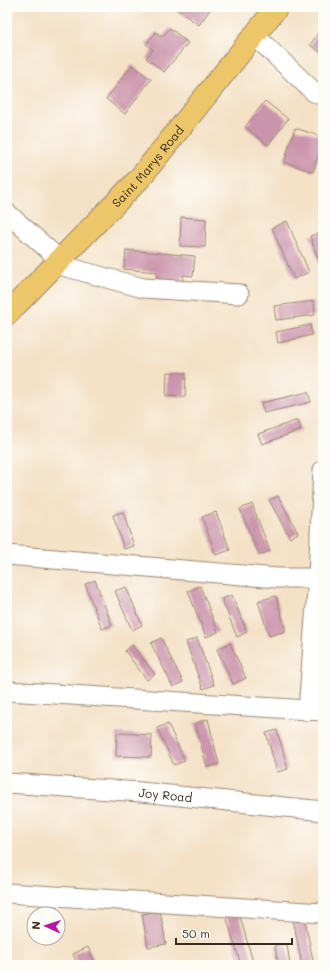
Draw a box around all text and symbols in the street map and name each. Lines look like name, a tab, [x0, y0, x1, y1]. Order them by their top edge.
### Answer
street label: Saint Marys Road	[108, 122, 187, 210]
street label: Joy Road	[138, 784, 194, 805]
north arrow	[26, 906, 66, 946]
scale bar	[176, 920, 292, 946]
text: N	[28, 921, 43, 930]
text: 50 m	[182, 925, 210, 941]

